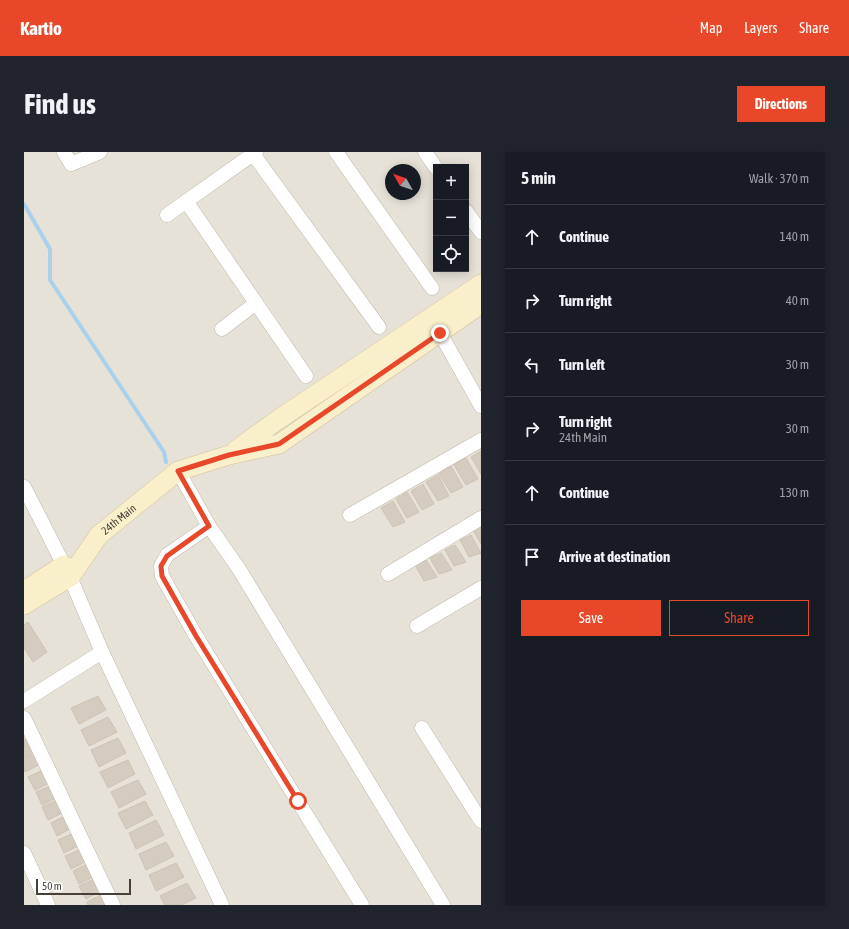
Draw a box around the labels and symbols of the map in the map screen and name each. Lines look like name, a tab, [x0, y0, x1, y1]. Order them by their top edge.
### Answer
north arrow	[385, 164, 421, 200]
route end	[431, 324, 449, 342]
street label: 24th Main	[99, 502, 138, 537]
route start	[289, 792, 307, 810]
scale bar	[36, 877, 131, 896]

